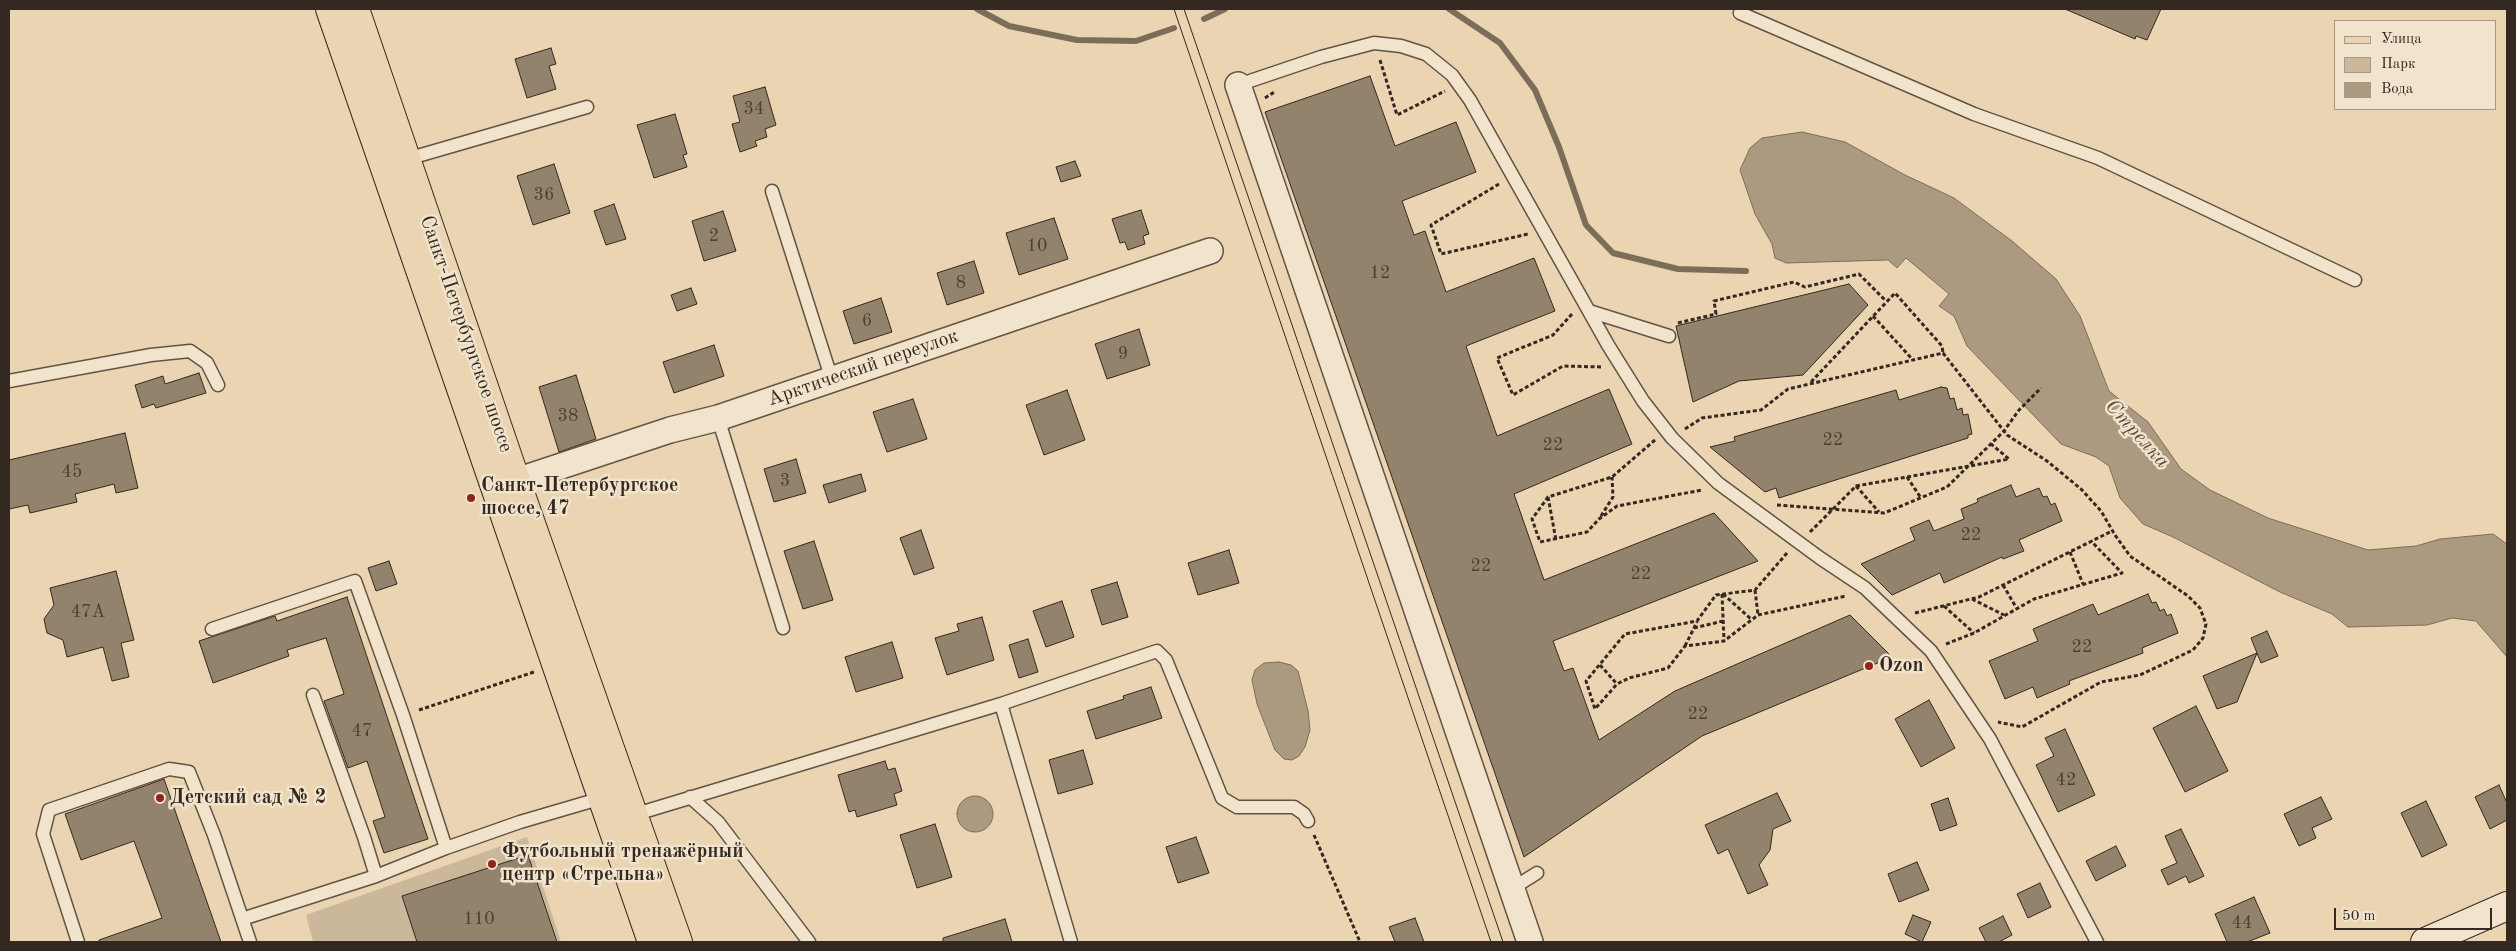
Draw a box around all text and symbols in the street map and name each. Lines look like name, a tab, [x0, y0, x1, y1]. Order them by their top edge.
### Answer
legend	[2334, 20, 2496, 110]
text: Улица	[2381, 32, 2422, 47]
text: Парк	[2381, 57, 2416, 72]
text: Вода	[2381, 82, 2413, 97]
house number: 34	[744, 98, 764, 120]
house number: 36	[534, 184, 554, 206]
street label: Санкт-Петербургское шоссе	[414, 212, 518, 456]
house number: 2	[709, 225, 719, 247]
house number: 10	[1027, 235, 1047, 257]
house number: 12	[1370, 262, 1390, 284]
house number: 8	[956, 272, 966, 294]
house number: 6	[862, 310, 872, 332]
street label: Арктический переулок	[764, 324, 962, 412]
house number: 9	[1118, 343, 1128, 365]
water label: Стрелка	[2099, 394, 2175, 474]
house number: 38	[558, 405, 578, 427]
house number: 22	[1823, 429, 1843, 451]
house number: 22	[1543, 434, 1563, 456]
house number: 45	[62, 461, 82, 483]
house number: 3	[780, 470, 790, 492]
place label: Санкт-Петербургское шоссе, 47	[481, 474, 678, 521]
marker: Санкт-Петербургское шоссе, 47	[465, 492, 477, 504]
house number: 22	[1961, 524, 1981, 546]
house number: 22	[1471, 555, 1491, 577]
house number: 22	[1631, 563, 1651, 585]
house number: 47А	[71, 601, 105, 623]
house number: 22	[2072, 636, 2092, 658]
place label: Ozon	[1879, 654, 1924, 678]
marker: Ozon	[1863, 660, 1875, 672]
house number: 22	[1688, 703, 1708, 725]
house number: 47	[352, 720, 372, 742]
house number: 42	[2056, 769, 2076, 791]
place label: Детский сад № 2	[170, 786, 326, 810]
marker: Детский сад № 2	[154, 792, 166, 804]
place label: Футбольный тренажёрный центр «Стрельна»	[502, 840, 744, 887]
marker: Футбольный тренажёрный центр «Стрельна»	[486, 858, 498, 870]
scale bar	[2336, 898, 2494, 930]
house number: 110	[463, 908, 495, 930]
text: 50 m	[2342, 909, 2376, 924]
house number: 44	[2232, 912, 2252, 934]

